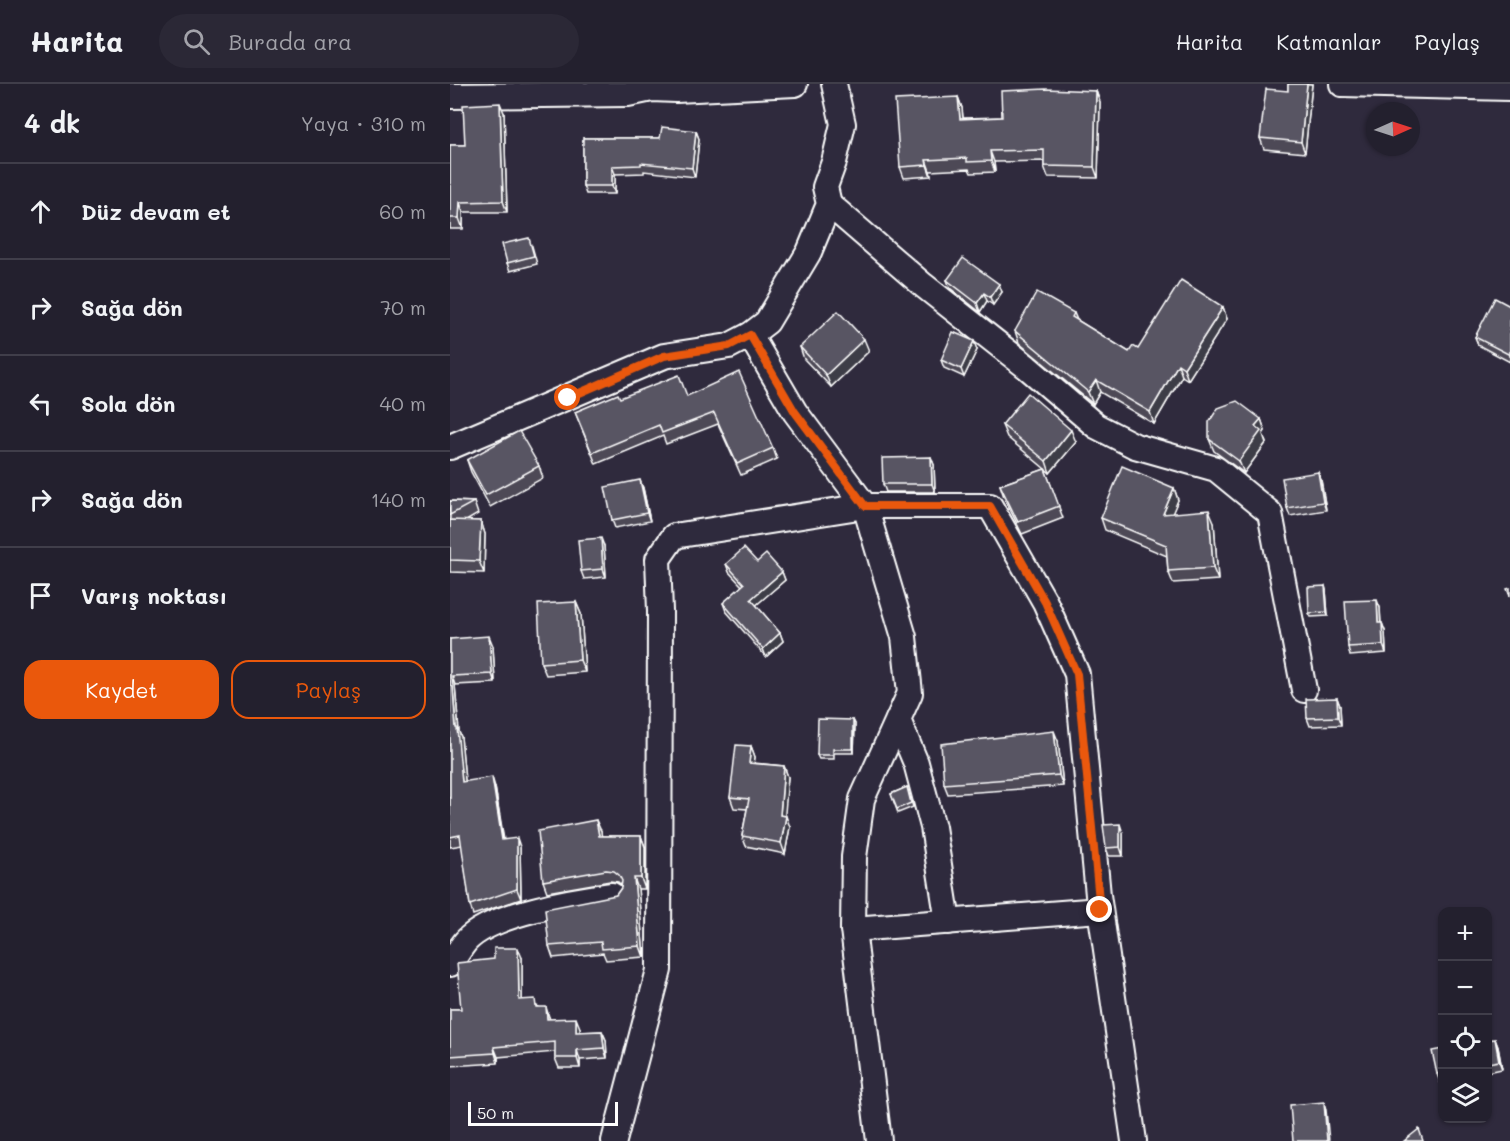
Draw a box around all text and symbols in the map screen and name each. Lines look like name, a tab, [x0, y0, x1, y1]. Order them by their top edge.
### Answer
search box	[159, 14, 579, 68]
text: Harita	[30, 23, 123, 59]
icon: search	[180, 25, 213, 58]
text: Burada ara	[228, 27, 352, 56]
text: Harita	[1176, 28, 1243, 55]
text: Katmanlar	[1276, 28, 1382, 55]
text: Paylaş	[1415, 28, 1480, 55]
north arrow	[1366, 102, 1420, 156]
text: 4 dk	[24, 106, 80, 140]
text: Yaya · 310 m	[301, 110, 426, 136]
icon: ahead	[24, 195, 57, 228]
text: Düz devam et	[81, 197, 230, 226]
text: 60 m	[379, 198, 426, 224]
icon: right	[24, 291, 57, 324]
text: Sağa dön	[81, 293, 183, 322]
text: 70 m	[380, 294, 426, 320]
route start	[554, 384, 580, 410]
icon: left	[24, 387, 57, 420]
text: Sola dön	[81, 389, 175, 418]
text: 40 m	[380, 390, 426, 416]
icon: right	[24, 483, 57, 516]
text: Sağa dön	[81, 485, 183, 514]
text: 140 m	[371, 486, 426, 512]
icon: arrive	[24, 579, 57, 612]
text: Varış noktası	[81, 581, 227, 610]
button: Kaydet	[24, 660, 219, 719]
button: Paylaş	[231, 660, 426, 719]
route end	[1086, 896, 1112, 922]
map controls	[1438, 907, 1492, 1123]
button: +	[1438, 907, 1492, 961]
button: −	[1438, 961, 1492, 1015]
button: locate	[1438, 1015, 1492, 1069]
button: layers	[1438, 1069, 1492, 1123]
scale bar	[468, 1099, 618, 1126]
text: 50 m	[477, 1102, 514, 1123]

